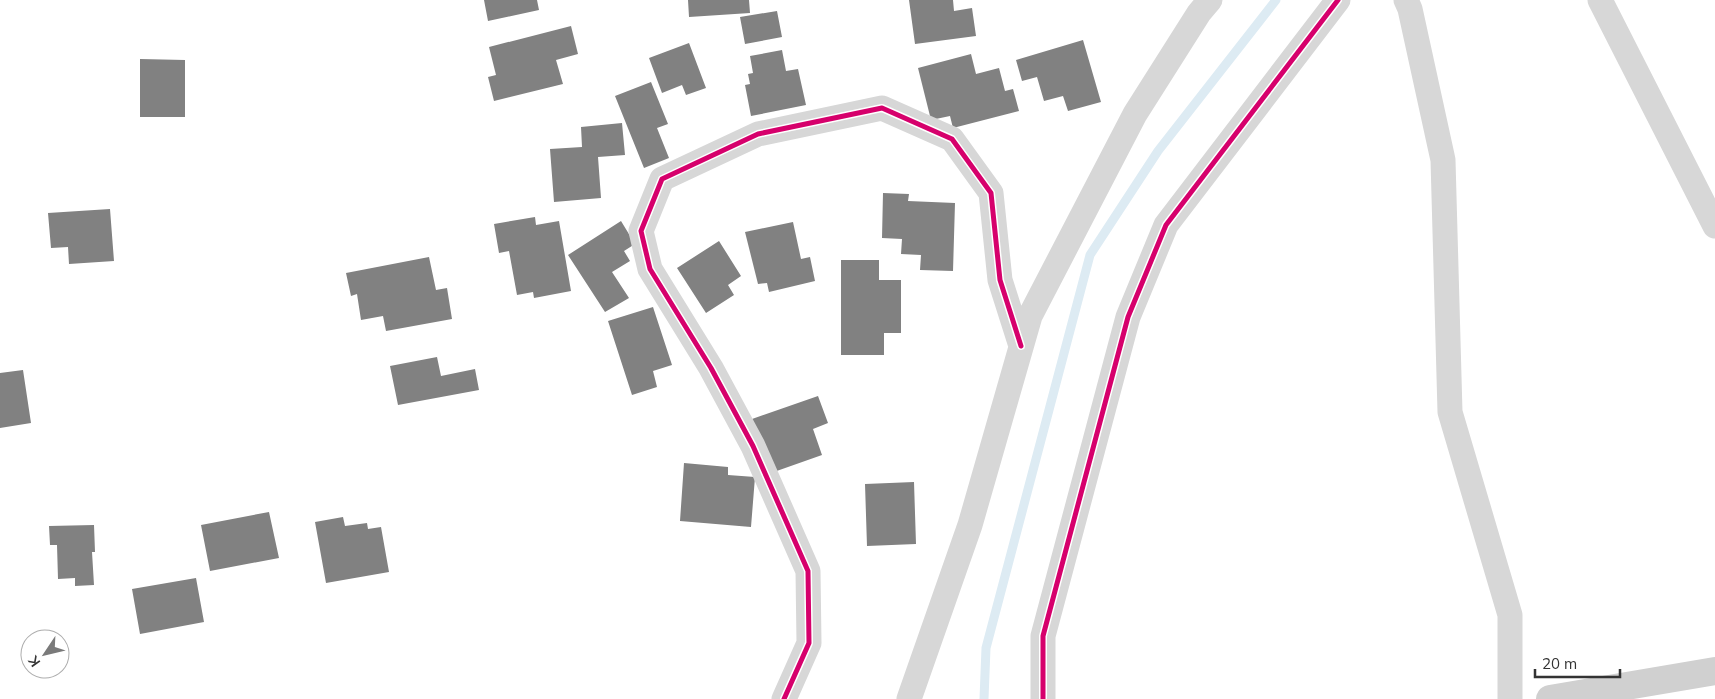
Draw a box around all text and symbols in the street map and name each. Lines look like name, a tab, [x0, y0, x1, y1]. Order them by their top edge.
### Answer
north arrow	[20, 629, 70, 679]
scale bar	[1535, 646, 1620, 678]
text: K	[24, 652, 44, 670]
text: 20 m	[1542, 654, 1577, 673]

